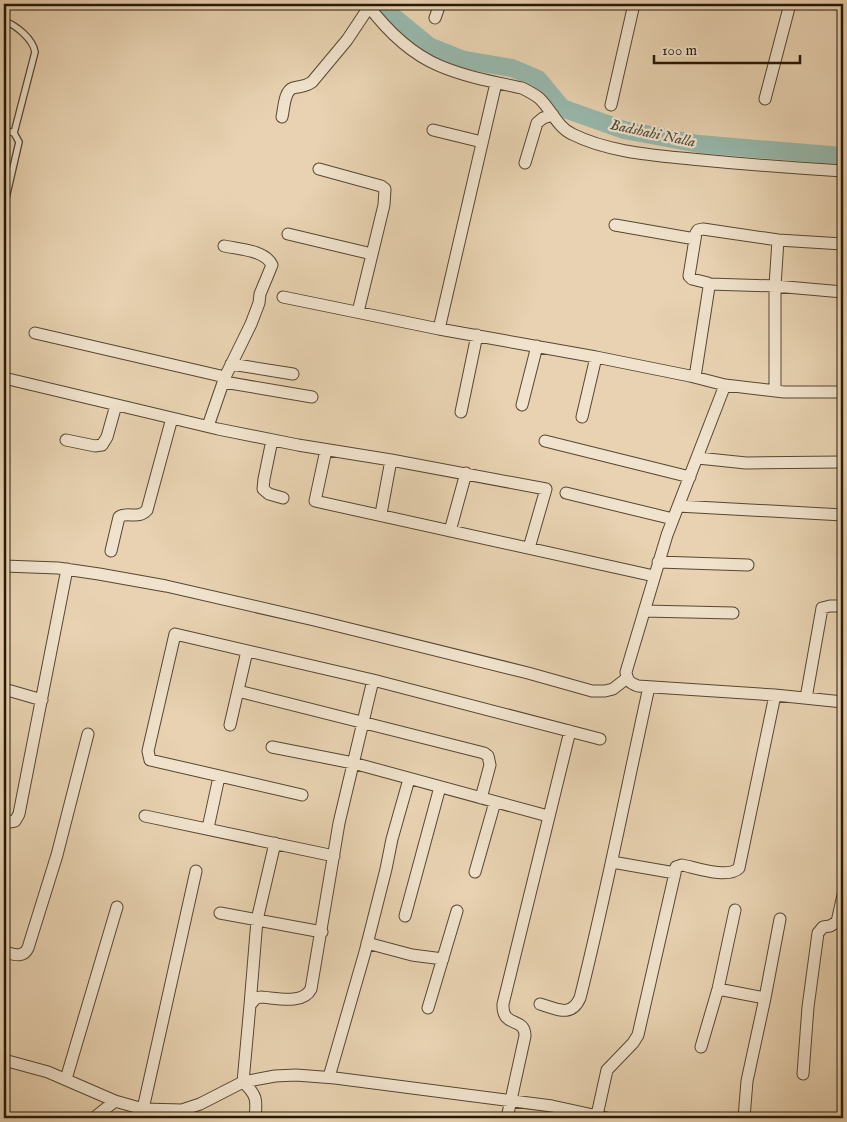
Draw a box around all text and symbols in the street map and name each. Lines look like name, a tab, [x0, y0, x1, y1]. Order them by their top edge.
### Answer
scale bar	[654, 32, 801, 64]
text: 100 m	[662, 41, 698, 60]
water label: Badshahi Nalla	[609, 115, 698, 152]

